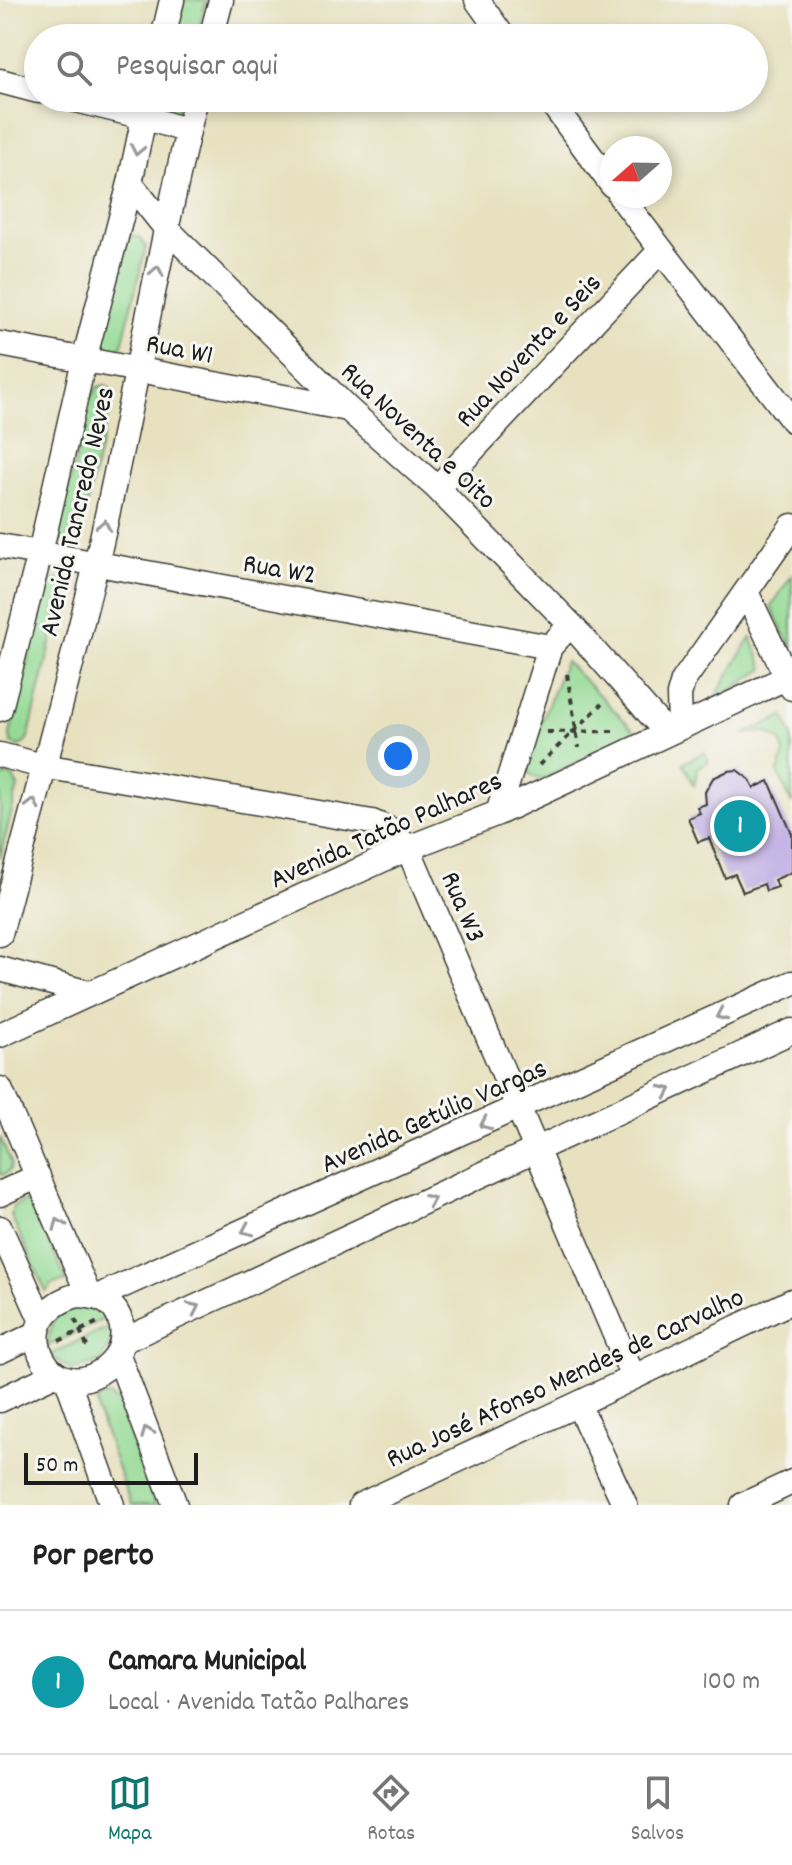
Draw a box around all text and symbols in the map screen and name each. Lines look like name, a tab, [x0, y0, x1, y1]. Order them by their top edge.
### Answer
search box	[24, 24, 768, 112]
icon: search	[52, 46, 96, 90]
text: Pesquisar aqui	[116, 47, 278, 90]
north arrow	[600, 136, 672, 208]
one-way arrow	[129, 143, 146, 156]
one-way arrow	[148, 264, 165, 278]
street label: Rua Noventa e Seis	[448, 266, 613, 439]
street label: Rua W1	[142, 326, 216, 378]
street label: Rua Noventa e Oito	[329, 354, 504, 521]
street label: Avenida Tancredo Neves	[32, 383, 128, 641]
one-way arrow	[95, 519, 112, 533]
street label: Rua W2	[239, 546, 319, 598]
your location	[378, 736, 418, 776]
street label: Avenida Tatão Palhares	[264, 763, 510, 902]
pin: 1	[714, 796, 766, 856]
one-way arrow	[24, 798, 41, 812]
street label: Rua W3	[428, 866, 493, 950]
one-way arrow	[715, 1006, 729, 1022]
street label: Avenida Getúlio Vargas	[316, 1051, 554, 1186]
one-way arrow	[657, 1085, 672, 1101]
one-way arrow	[479, 1114, 493, 1130]
one-way arrow	[422, 1194, 436, 1210]
one-way arrow	[52, 1218, 68, 1232]
one-way arrow	[241, 1220, 256, 1236]
street label: Rua José Afonso Mendes de Carvalho	[381, 1280, 752, 1481]
one-way arrow	[185, 1302, 200, 1318]
one-way arrow	[140, 1426, 157, 1440]
scale bar	[24, 1449, 198, 1485]
text: 50 m	[36, 1451, 78, 1482]
text: Por perto	[32, 1533, 154, 1582]
text: Camara Municipal	[108, 1642, 306, 1685]
text: 1	[55, 1664, 61, 1701]
text: 100 m	[702, 1664, 760, 1701]
text: Local · Avenida Tatão Palhares	[108, 1685, 410, 1722]
tab: Mapa	[108, 1771, 152, 1850]
tab: Rotas	[367, 1771, 415, 1850]
tab: Salvos	[631, 1771, 684, 1850]

